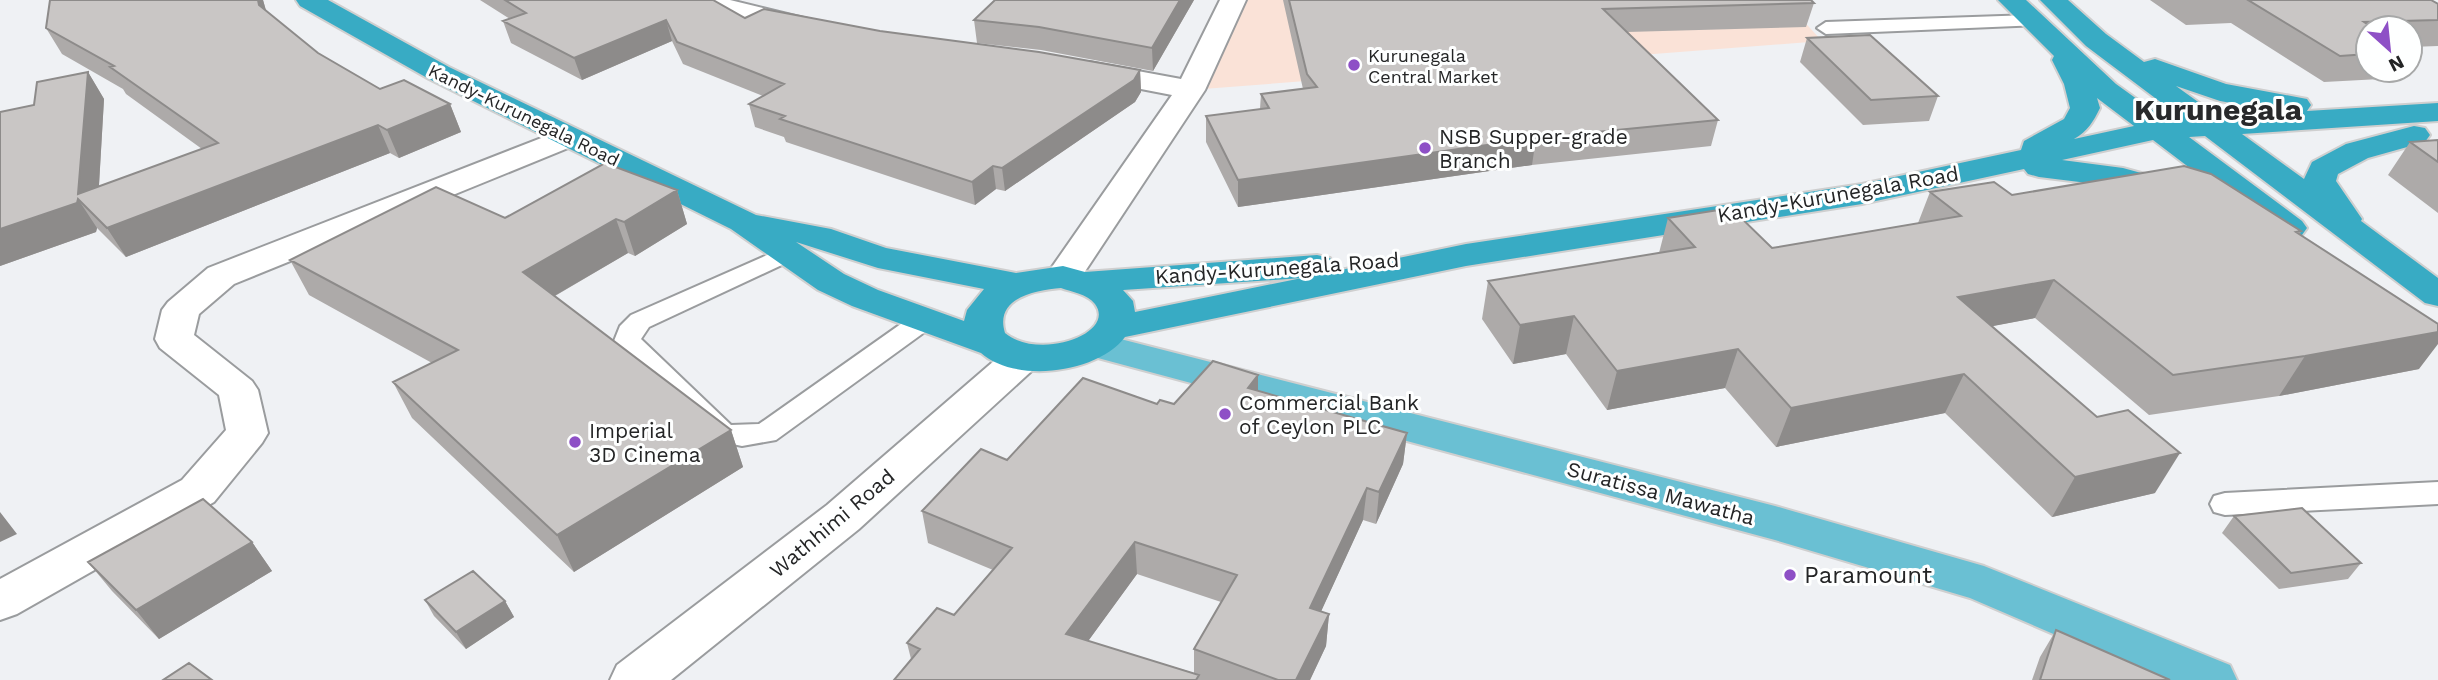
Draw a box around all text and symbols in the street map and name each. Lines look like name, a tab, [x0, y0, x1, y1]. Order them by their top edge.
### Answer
north arrow	[2354, 14, 2424, 84]
place label: Kurunegala Central Market	[1368, 45, 1498, 87]
text: N	[2385, 50, 2408, 77]
marker: Kurunegala Central Market	[1346, 57, 1362, 73]
street label: Kandy-Kurunegala Road	[425, 60, 623, 170]
district label: Kurunegala	[2134, 92, 2303, 127]
place label: NSB Supper-grade Branch	[1439, 124, 1628, 173]
marker: NSB Supper-grade Branch	[1417, 140, 1433, 156]
street label: Kandy-Kurunegala Road	[1715, 160, 1961, 228]
street label: Kandy-Kurunegala Road	[1154, 247, 1400, 289]
place label: Commercial Bank of Ceylon PLC	[1239, 390, 1419, 439]
marker: Commercial Bank of Ceylon PLC	[1217, 406, 1233, 422]
place label: Imperial 3D Cinema	[589, 418, 701, 467]
marker: Imperial 3D Cinema	[567, 434, 583, 450]
street label: Suratissa Mawatha	[1565, 456, 1758, 530]
street label: Wathhimi Road	[765, 464, 899, 582]
place label: Paramount	[1804, 561, 1932, 589]
marker: Paramount	[1782, 567, 1798, 583]

